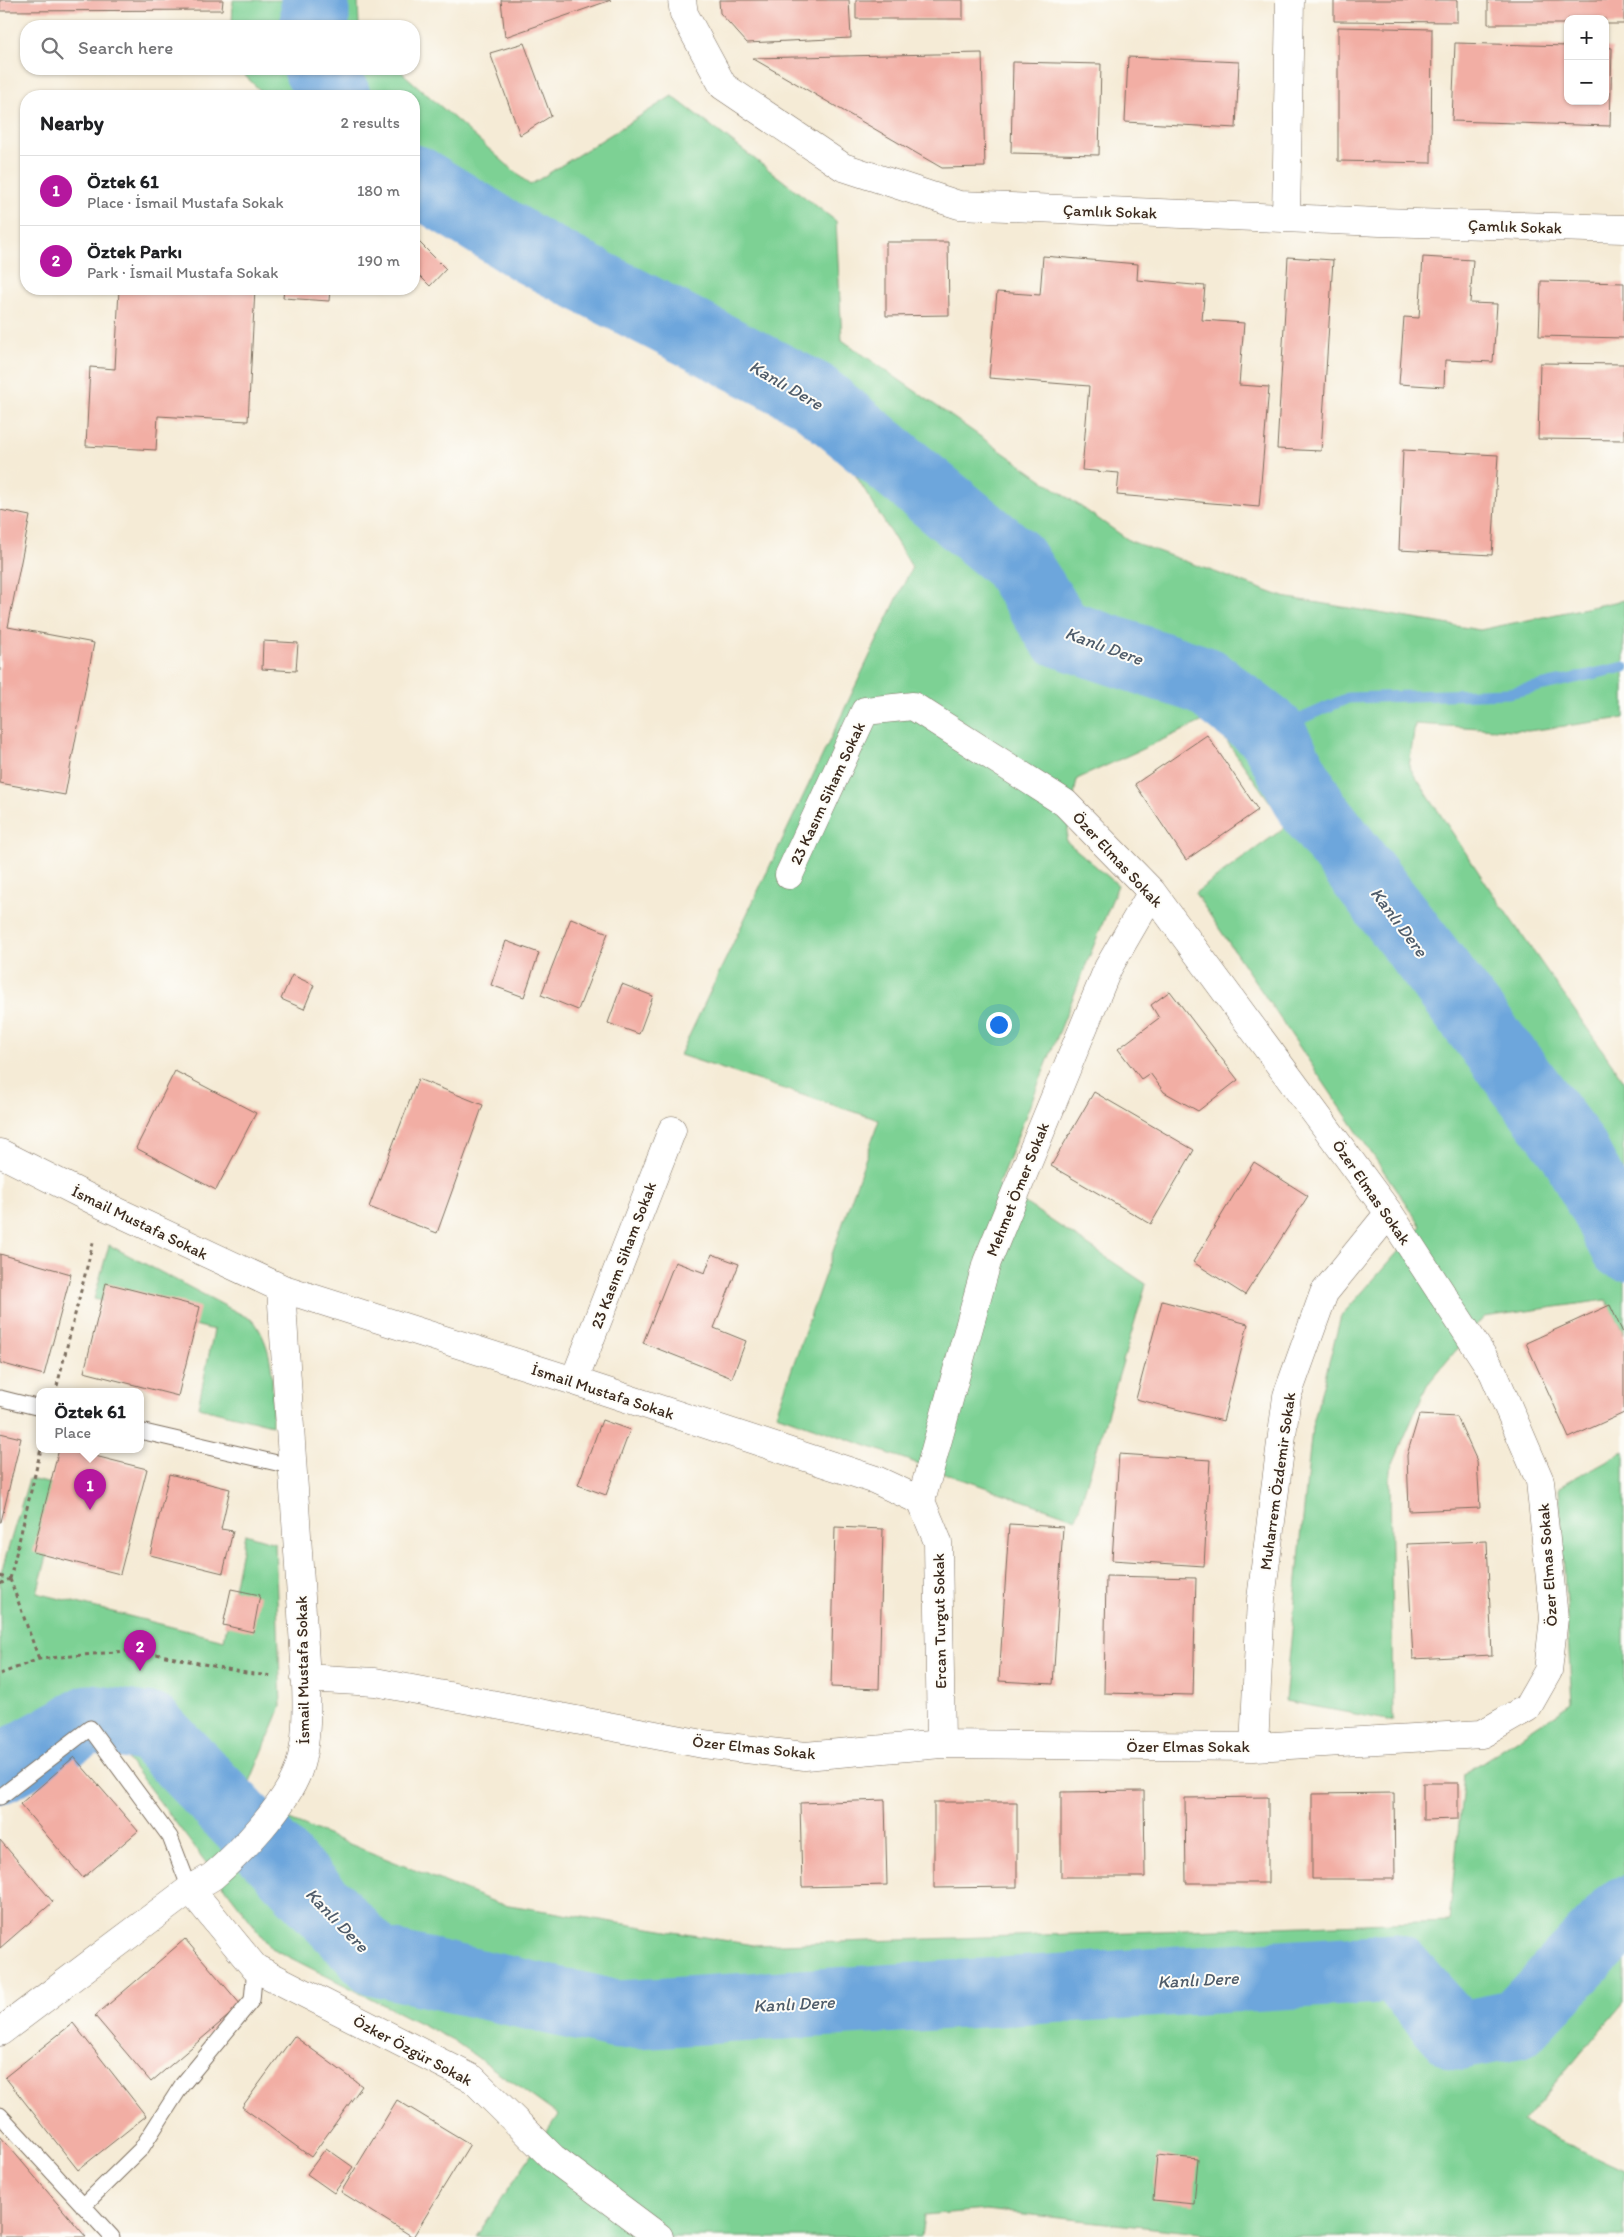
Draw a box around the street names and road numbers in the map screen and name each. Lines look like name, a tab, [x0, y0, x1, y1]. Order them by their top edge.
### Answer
street label: Çamlık Sokak	[1063, 200, 1158, 223]
street label: Çamlık Sokak	[1468, 215, 1563, 238]
street label: 23 Kasım Siham Sokak	[786, 719, 869, 868]
street label: Özer Elmas Sokak	[1069, 808, 1167, 912]
street label: Mehmet Ömer Sokak	[982, 1119, 1053, 1259]
street label: Özer Elmas Sokak	[1328, 1136, 1415, 1249]
street label: 23 Kasım Siham Sokak	[587, 1179, 660, 1331]
street label: İsmail Mustafa Sokak	[69, 1181, 211, 1264]
street label: İsmail Mustafa Sokak	[529, 1359, 677, 1424]
street label: Muharrem Özdemir Sokak	[1256, 1390, 1299, 1571]
street label: Özer Elmas Sokak	[1534, 1502, 1561, 1627]
street label: Ercan Turgut Sokak	[929, 1553, 950, 1689]
street label: İsmail Mustafa Sokak	[292, 1595, 313, 1745]
street label: Özer Elmas Sokak	[691, 1732, 817, 1763]
street label: Özer Elmas Sokak	[1126, 1737, 1251, 1756]
street label: Özker Özgür Sokak	[350, 2011, 476, 2090]

